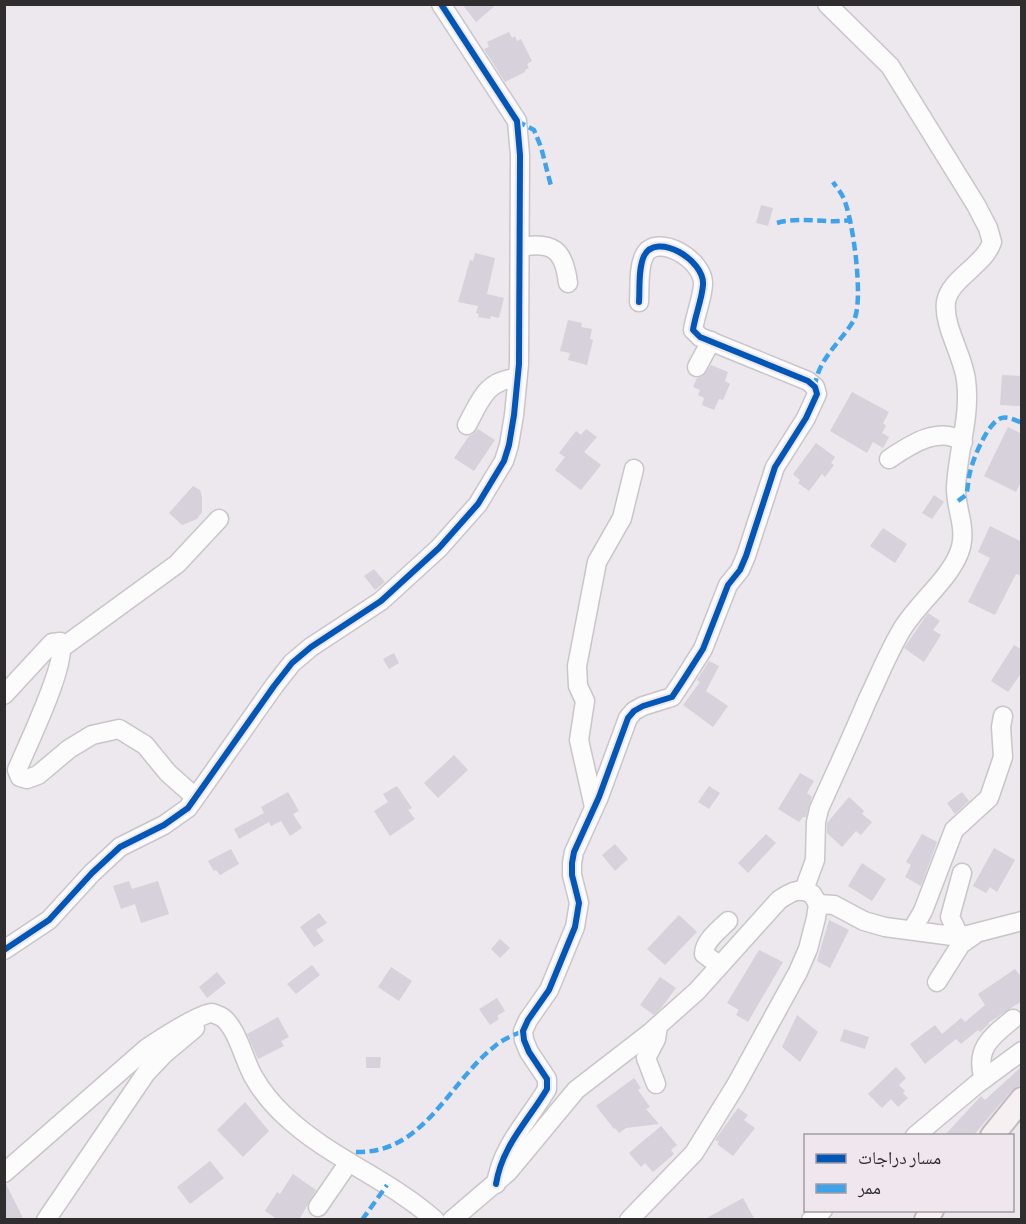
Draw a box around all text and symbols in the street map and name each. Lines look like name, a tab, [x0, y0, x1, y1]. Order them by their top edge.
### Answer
legend	[804, 1134, 1014, 1212]
text: مسار دراجات	[858, 1148, 941, 1169]
text: ممر	[857, 1178, 881, 1199]

